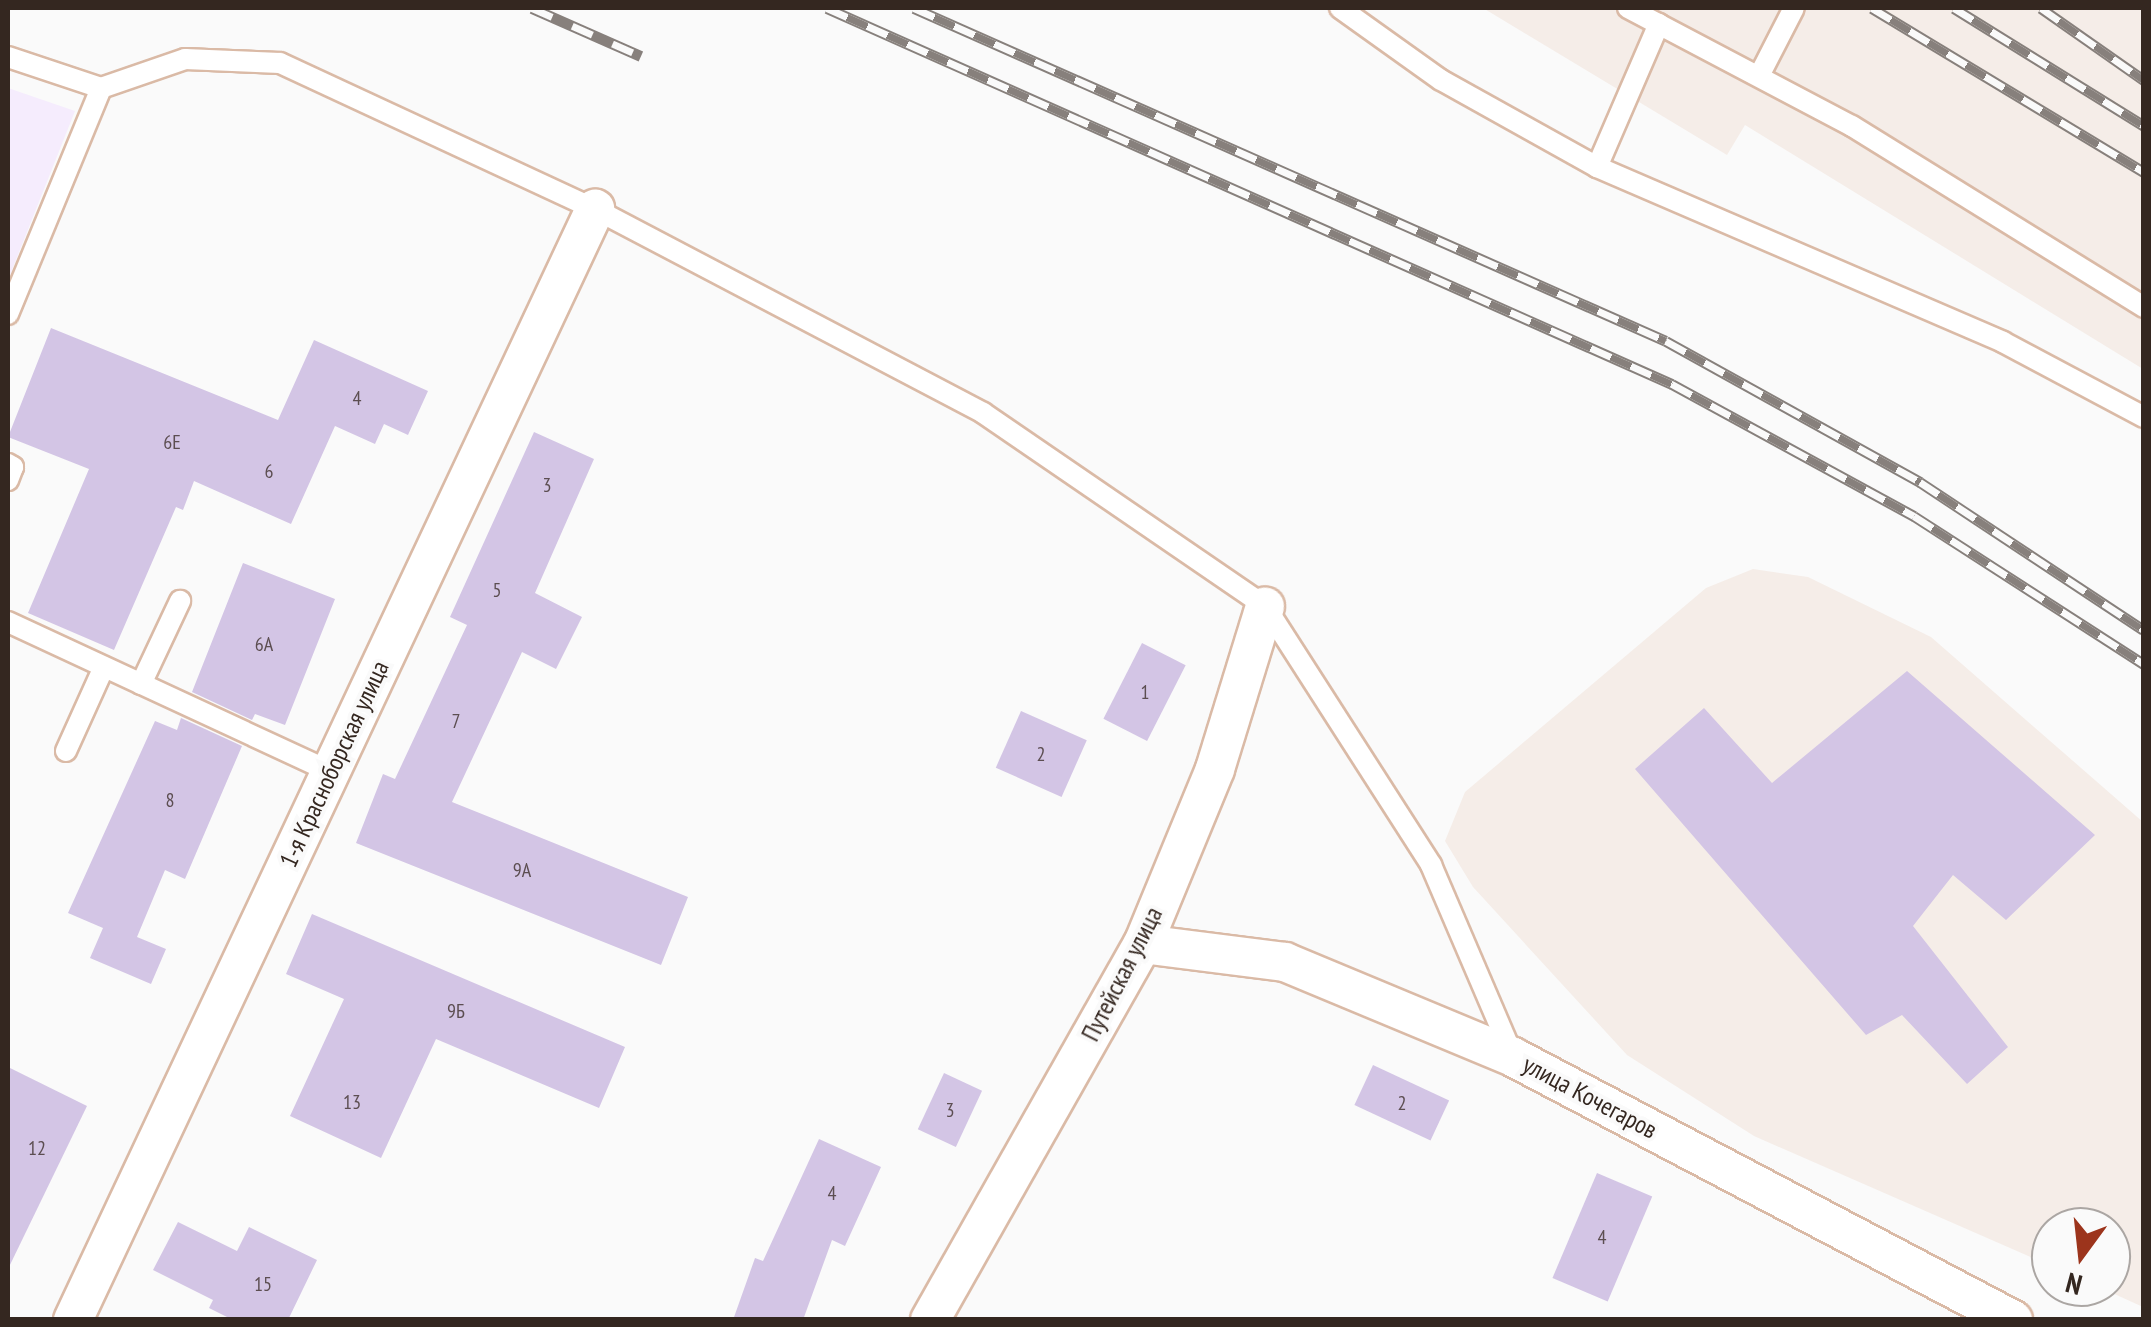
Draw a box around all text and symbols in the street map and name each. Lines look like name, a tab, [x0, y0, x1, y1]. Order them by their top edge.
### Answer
house number: 4	[353, 386, 361, 410]
house number: 6Е	[163, 430, 181, 454]
house number: 6	[265, 459, 273, 483]
house number: 3	[543, 473, 551, 497]
house number: 5	[493, 578, 501, 602]
house number: 6А	[255, 632, 273, 656]
street label: 1-я Красноборская улица	[273, 656, 395, 872]
house number: 1	[1141, 680, 1149, 704]
house number: 7	[452, 709, 460, 733]
house number: 2	[1037, 742, 1045, 766]
house number: 8	[166, 788, 174, 812]
house number: 9А	[513, 858, 531, 882]
street label: Путейская улица	[1075, 902, 1169, 1046]
house number: 9Б	[447, 999, 465, 1023]
street label: улица Кочегаров	[1518, 1049, 1662, 1145]
house number: 13	[343, 1090, 361, 1114]
house number: 2	[1398, 1091, 1406, 1115]
house number: 3	[946, 1098, 954, 1122]
house number: 12	[28, 1136, 46, 1160]
house number: 4	[828, 1181, 836, 1205]
north arrow	[2031, 1207, 2131, 1307]
house number: 4	[1598, 1225, 1606, 1249]
text: N	[2062, 1265, 2086, 1304]
house number: 15	[254, 1272, 272, 1296]

